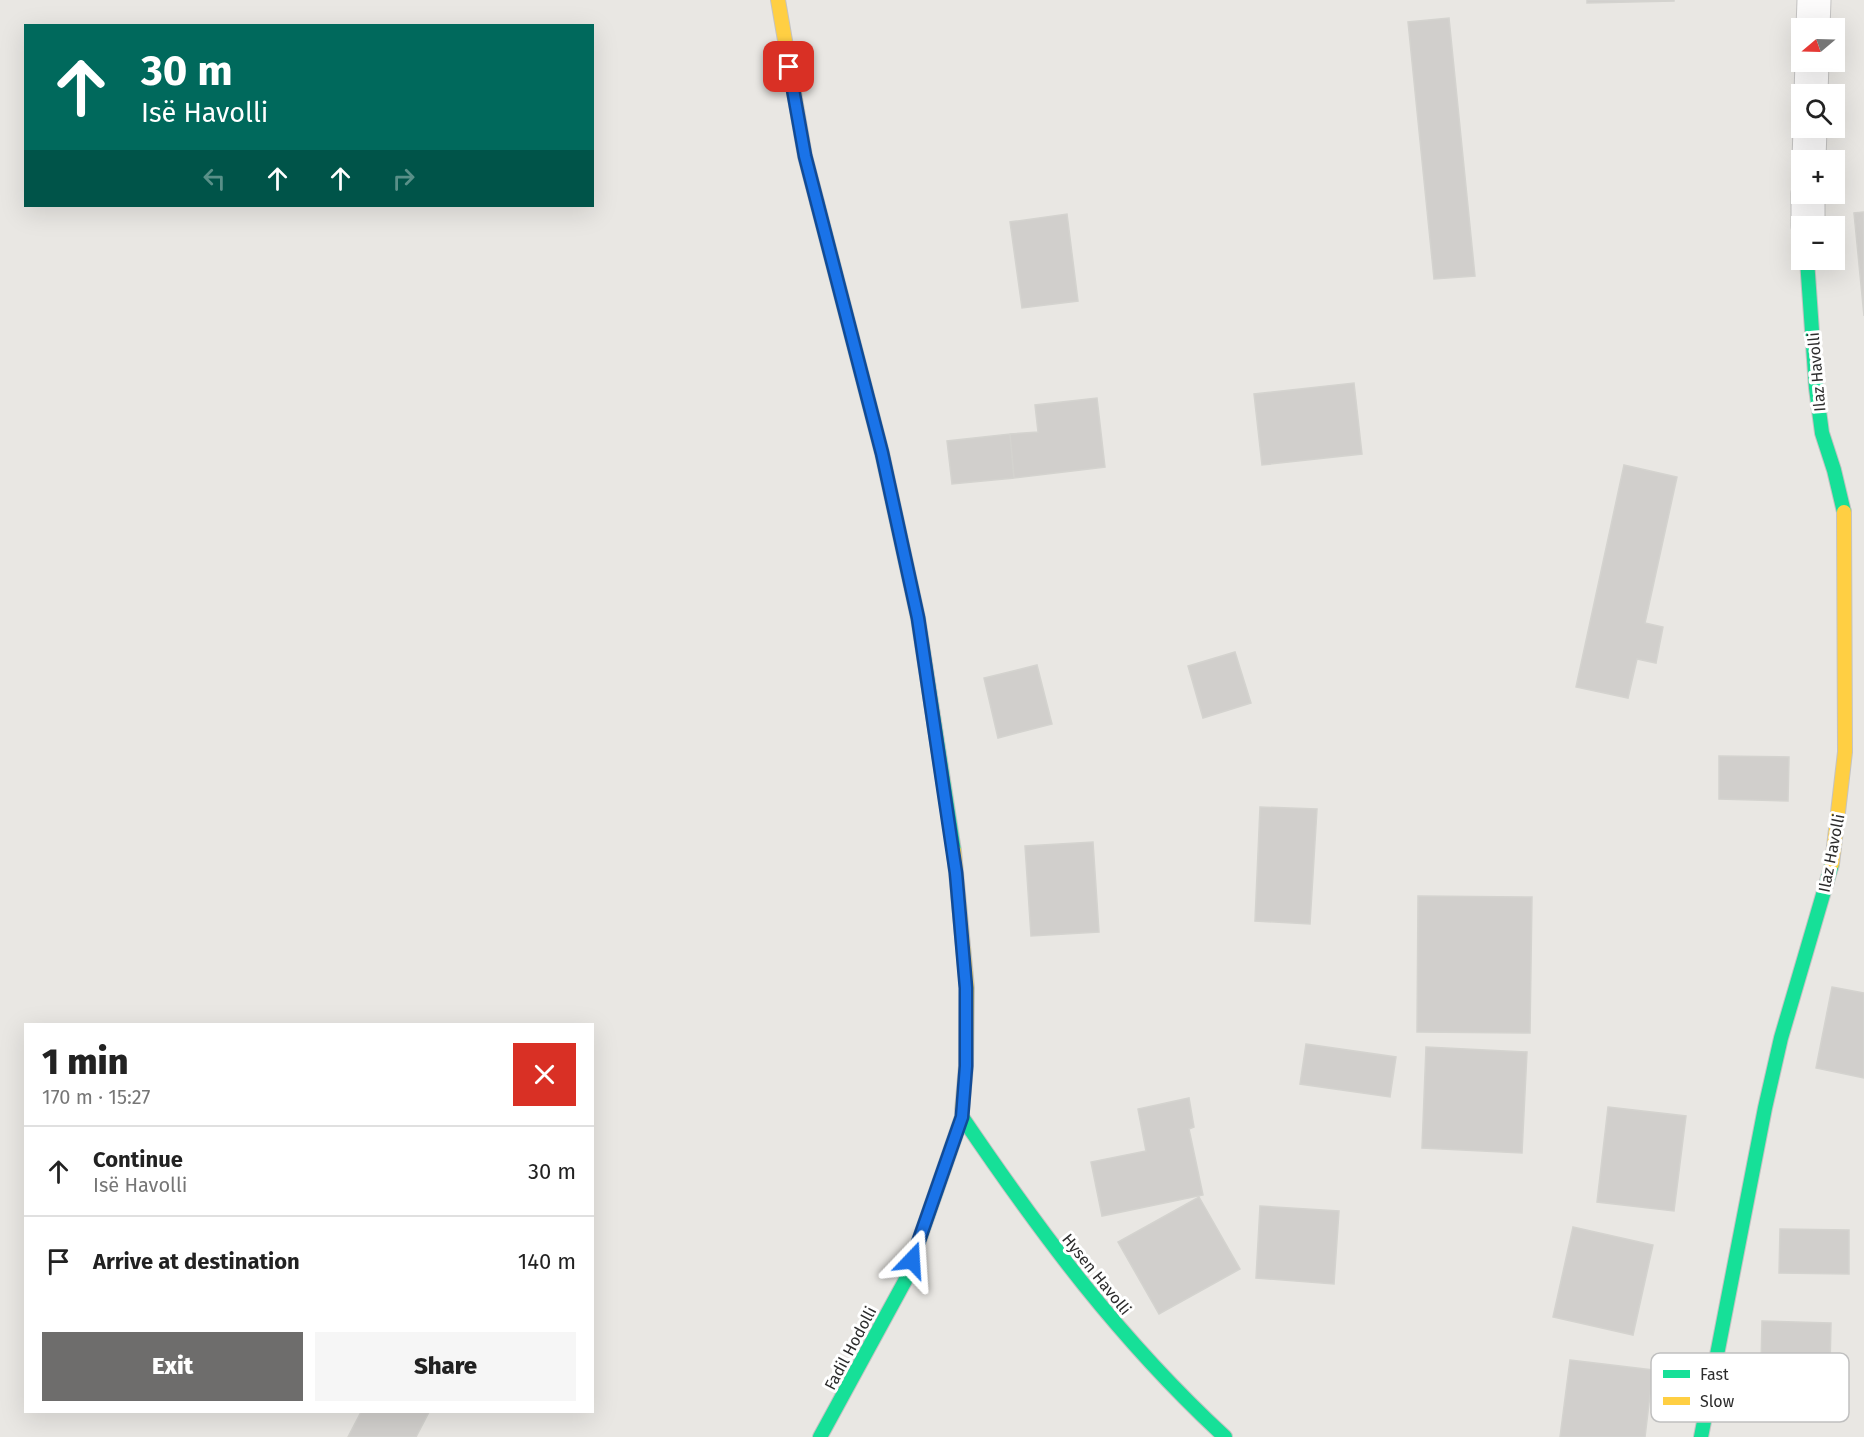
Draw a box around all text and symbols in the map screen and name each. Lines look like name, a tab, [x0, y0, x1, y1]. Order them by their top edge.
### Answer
north arrow	[1791, 18, 1845, 72]
map controls	[1791, 18, 1845, 270]
pin	[763, 41, 814, 92]
text: 30 m	[141, 46, 233, 96]
icon: ahead	[42, 48, 120, 126]
icon: arrive	[772, 50, 805, 83]
button: search	[1791, 84, 1845, 138]
text: Isë Havolli	[141, 97, 268, 129]
button: +	[1791, 150, 1845, 204]
icon: left	[198, 162, 231, 195]
icon: ahead	[261, 162, 294, 195]
icon: ahead	[324, 162, 357, 195]
icon: right	[387, 162, 420, 195]
button: −	[1791, 216, 1845, 270]
street label: Ilaz Havolli	[1804, 331, 1829, 412]
street label: Ilaz Havolli	[1815, 812, 1848, 894]
text: 1 min	[42, 1040, 128, 1084]
button: close	[513, 1043, 576, 1106]
text: 170 m · 15:27	[42, 1085, 150, 1109]
text: Continue	[93, 1146, 183, 1173]
icon: ahead	[42, 1155, 75, 1188]
text: 30 m	[528, 1158, 576, 1185]
text: Isë Havolli	[93, 1173, 187, 1197]
position arrow	[880, 1228, 944, 1292]
street label: Hysen Havolli	[1058, 1230, 1135, 1319]
icon: arrive	[42, 1245, 75, 1278]
text: Arrive at destination	[93, 1248, 300, 1275]
text: 140 m	[518, 1248, 576, 1275]
street label: Fadil Hodolli	[821, 1303, 880, 1393]
button: Exit	[42, 1332, 303, 1401]
button: Share	[315, 1332, 576, 1401]
legend	[1651, 1353, 1849, 1422]
text: Fast	[1700, 1365, 1729, 1384]
text: Slow	[1700, 1392, 1735, 1411]

